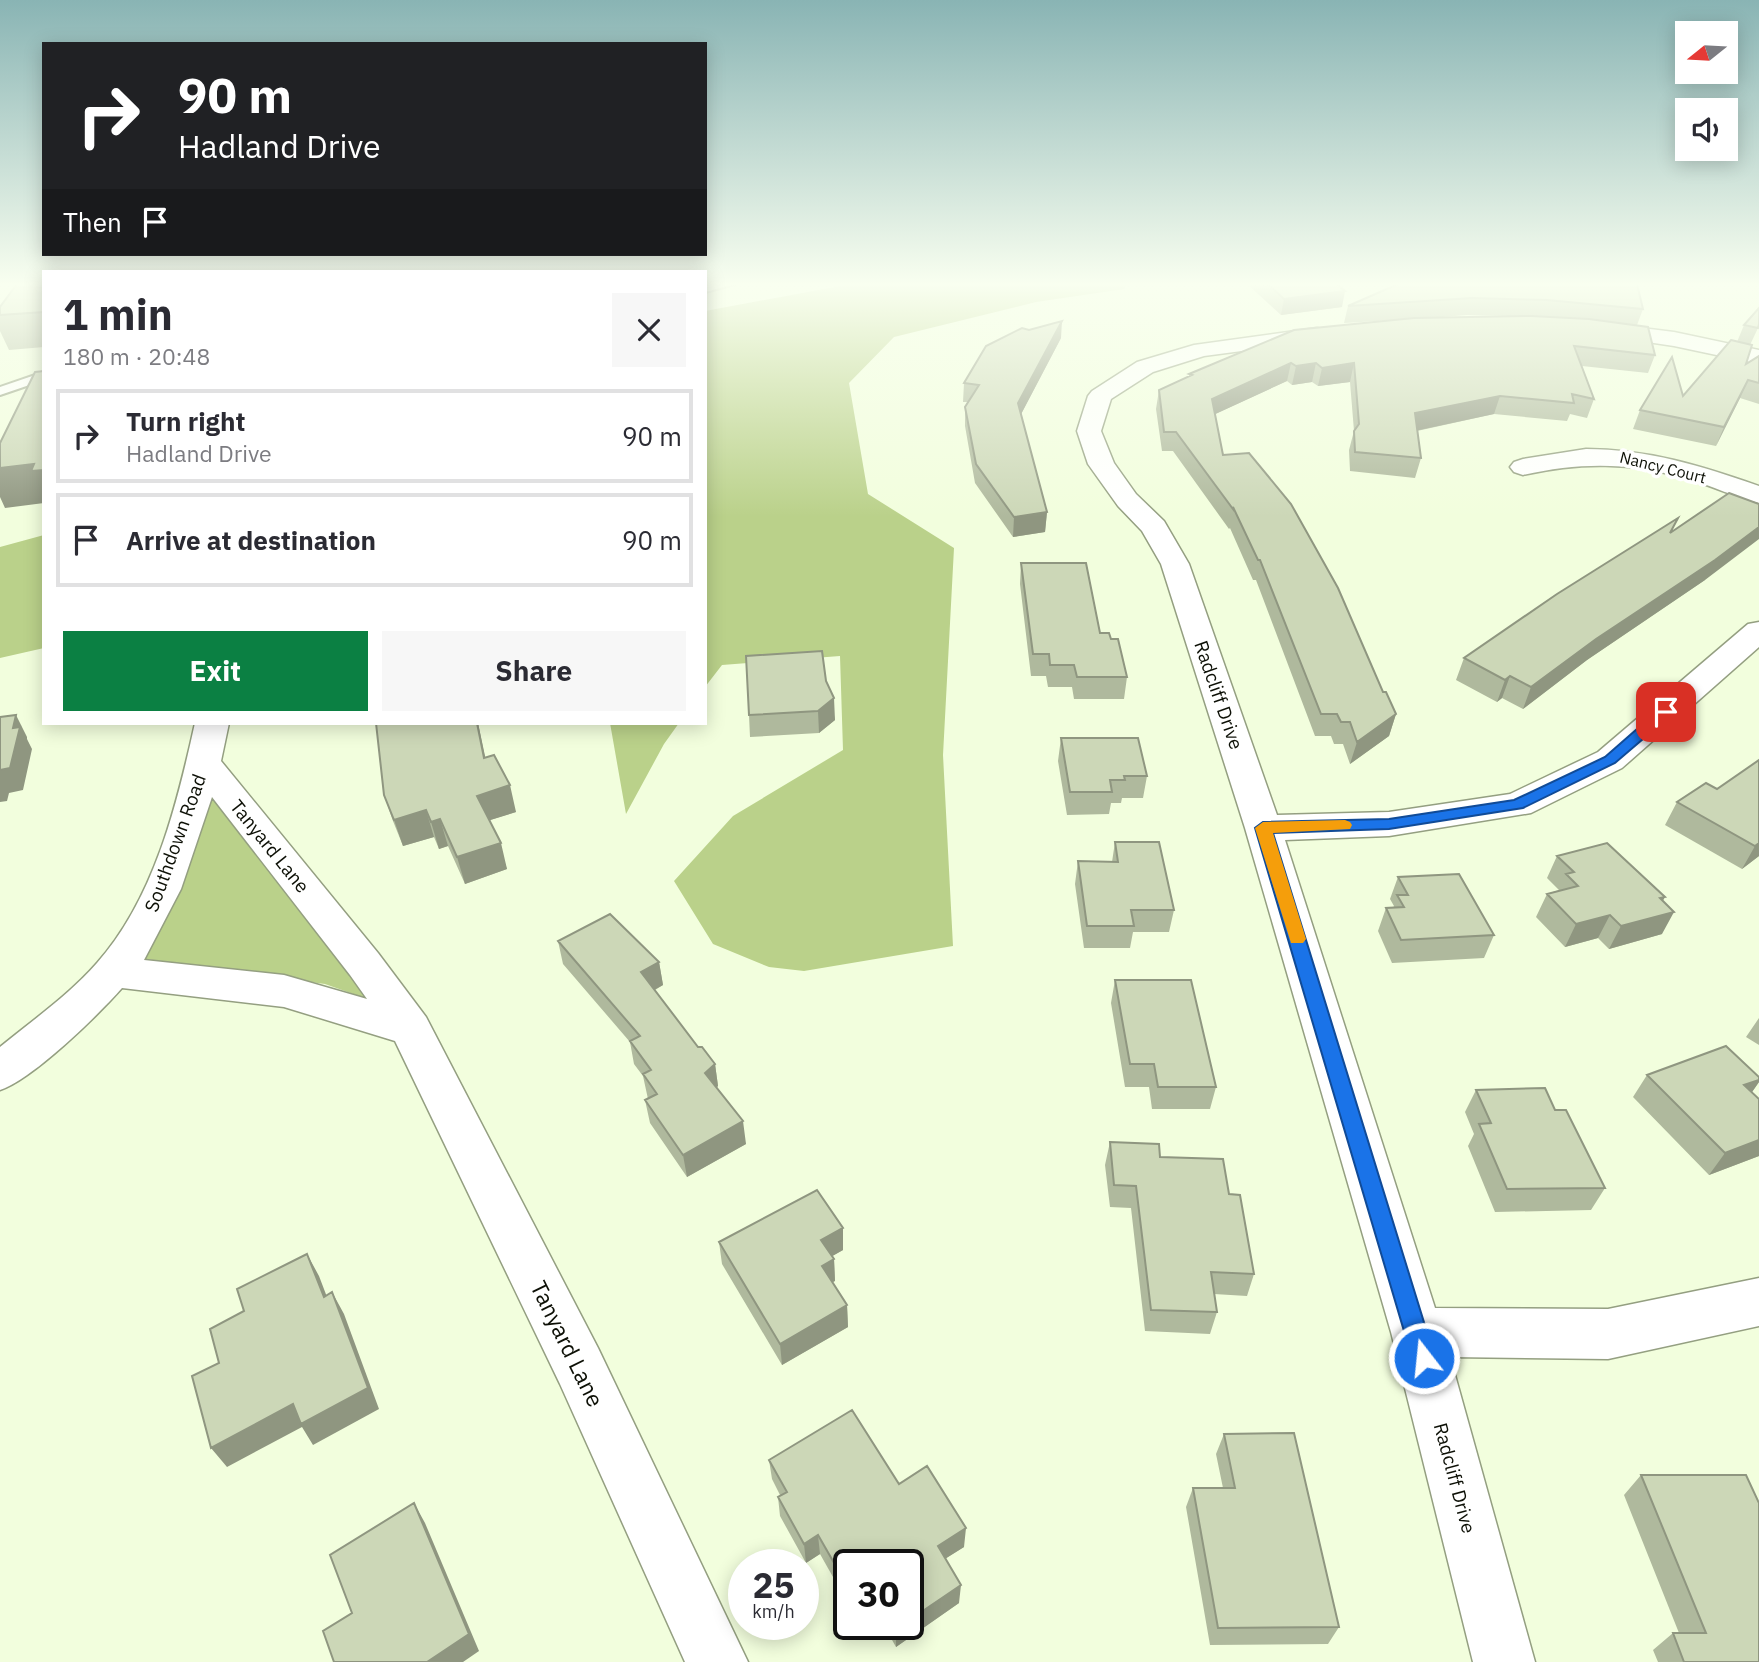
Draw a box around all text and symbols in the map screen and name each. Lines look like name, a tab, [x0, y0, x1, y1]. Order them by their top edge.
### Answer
north arrow	[1675, 21, 1738, 84]
map controls	[1675, 21, 1738, 161]
text: 90 m	[178, 63, 292, 126]
icon: right	[63, 70, 154, 161]
button: sound	[1675, 98, 1738, 161]
text: Hadland Drive	[178, 125, 381, 167]
icon: arrive	[136, 203, 174, 241]
text: Then	[63, 205, 122, 239]
text: 1 min	[63, 287, 173, 342]
button: close	[612, 293, 686, 367]
text: 180 m · 20:48	[63, 341, 210, 371]
text: Turn right	[126, 404, 245, 438]
icon: right	[67, 417, 105, 455]
text: 90 m	[622, 419, 682, 453]
text: Hadland Drive	[126, 438, 272, 468]
street label: Nancy Court	[1618, 447, 1708, 487]
icon: arrive	[67, 521, 105, 559]
text: Arrive at destination	[126, 523, 376, 557]
text: 90 m	[622, 523, 682, 557]
button: Exit	[63, 631, 368, 711]
button: Share	[382, 631, 686, 711]
street label: Radcliff Drive	[1189, 637, 1249, 753]
pin	[1636, 682, 1696, 742]
icon: arrive	[1647, 693, 1685, 731]
street label: Southdown Road	[139, 771, 211, 915]
street label: Tanyard Lane	[225, 795, 315, 897]
street label: Tanyard Lane	[524, 1276, 611, 1412]
position arrow	[1387, 1321, 1461, 1395]
street label: Radcliff Drive	[1429, 1420, 1481, 1536]
speed limit sign: 30	[833, 1549, 924, 1640]
text: 25	[752, 1562, 795, 1608]
text: km/h	[752, 1600, 795, 1623]

